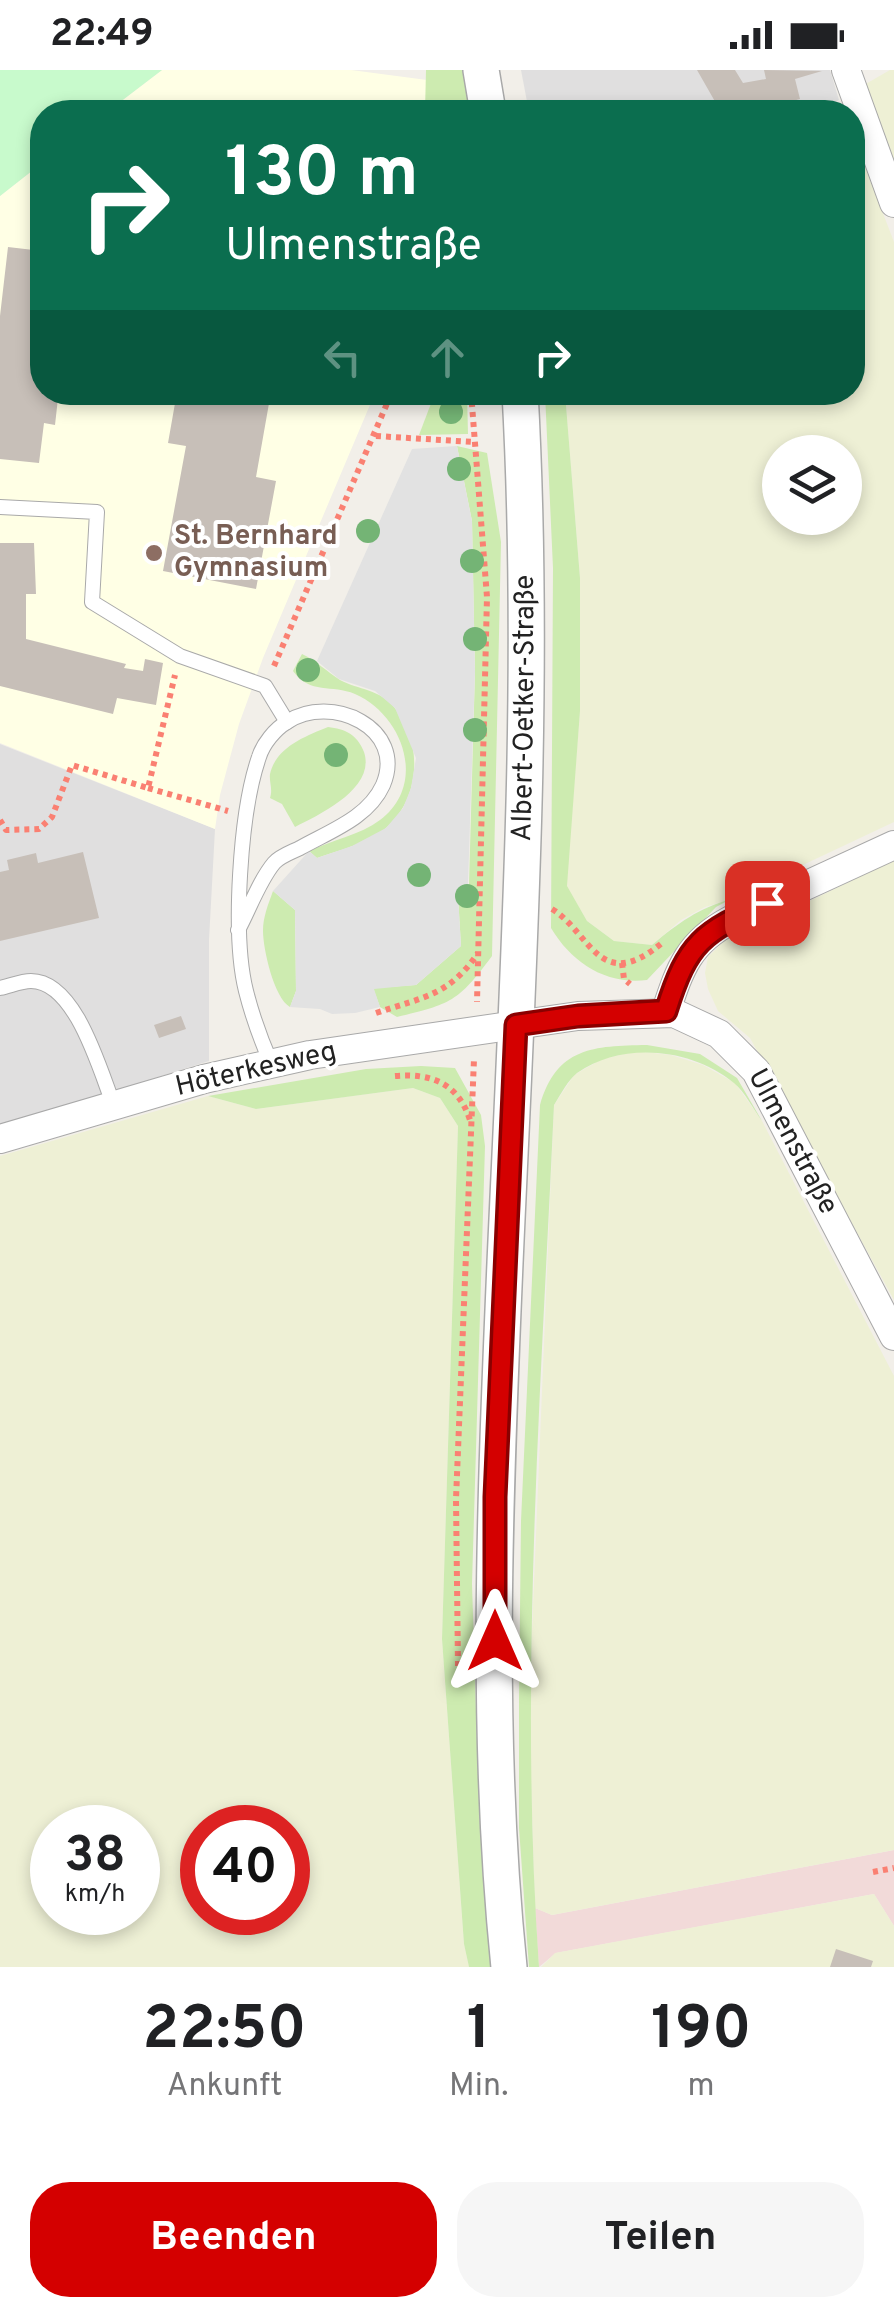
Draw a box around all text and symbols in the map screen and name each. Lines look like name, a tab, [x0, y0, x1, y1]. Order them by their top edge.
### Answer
text: 22:49	[50, 11, 154, 60]
text: 130 m	[225, 132, 419, 221]
icon: right	[60, 140, 190, 270]
text: Ulmenstraße	[225, 219, 482, 276]
icon: left	[315, 330, 370, 385]
icon: ahead	[420, 330, 475, 385]
icon: right	[525, 330, 580, 385]
map controls	[762, 435, 862, 535]
button: layers	[762, 435, 862, 535]
place label: St. Bernhard Gymnasium	[174, 519, 338, 587]
marker: St. Bernhard Gymnasium	[143, 542, 165, 564]
street label: Albert-Oetker-Straße	[505, 574, 544, 842]
pin	[725, 861, 810, 946]
icon: arrive	[740, 876, 795, 931]
street label: Höterkesweg	[172, 1034, 340, 1106]
street label: Ulmenstraße	[739, 1063, 845, 1221]
position arrow	[443, 1589, 547, 1693]
speed limit sign: 40	[180, 1805, 310, 1935]
text: 38	[64, 1826, 126, 1889]
text: km/h	[65, 1879, 125, 1911]
text: 22:50	[143, 1994, 307, 2070]
text: 1	[467, 1994, 491, 2070]
text: 190	[651, 1994, 751, 2070]
text: Ankunft	[167, 2067, 282, 2107]
text: Min.	[449, 2067, 508, 2107]
text: m	[688, 2067, 715, 2107]
button: Beenden	[30, 2182, 437, 2297]
button: Teilen	[457, 2182, 864, 2297]

